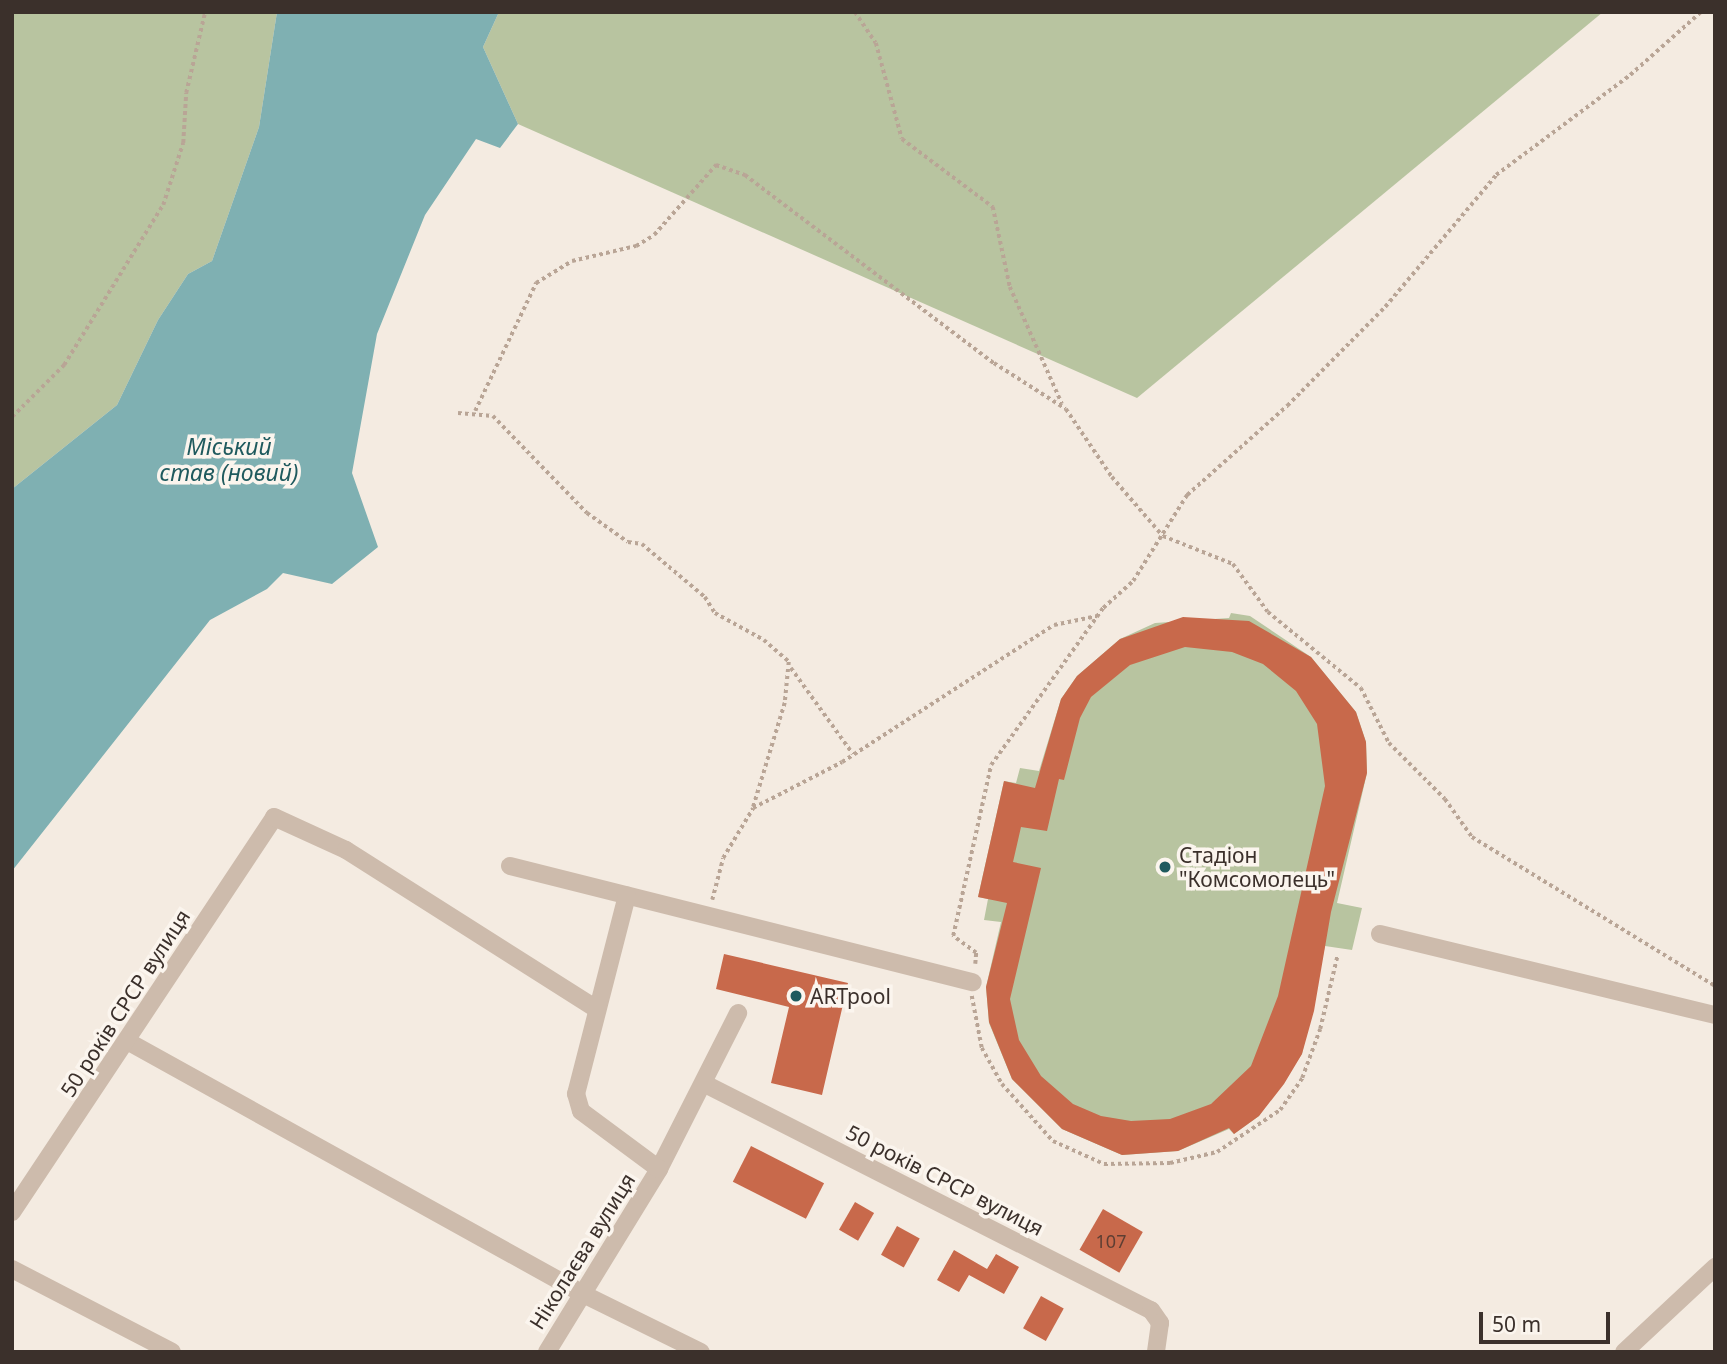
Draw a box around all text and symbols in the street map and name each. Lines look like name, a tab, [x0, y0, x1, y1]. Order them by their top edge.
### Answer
water label: Міський став (новий)	[160, 432, 298, 486]
place label: Стадіон "Комсомолець"	[1179, 842, 1335, 892]
marker: Стадіон "Комсомолець"	[1157, 859, 1173, 875]
street label: 50 років СРСР вулиця	[55, 905, 195, 1101]
place label: ARTpool	[810, 983, 891, 1009]
marker: ARTpool	[788, 988, 804, 1004]
street label: 50 років СРСР вулиця	[842, 1119, 1048, 1241]
street label: Ніколаєва вулиця	[524, 1168, 640, 1334]
house number: 107	[1096, 1230, 1126, 1252]
scale bar	[1482, 1298, 1613, 1342]
text: 50 m	[1492, 1310, 1541, 1338]

